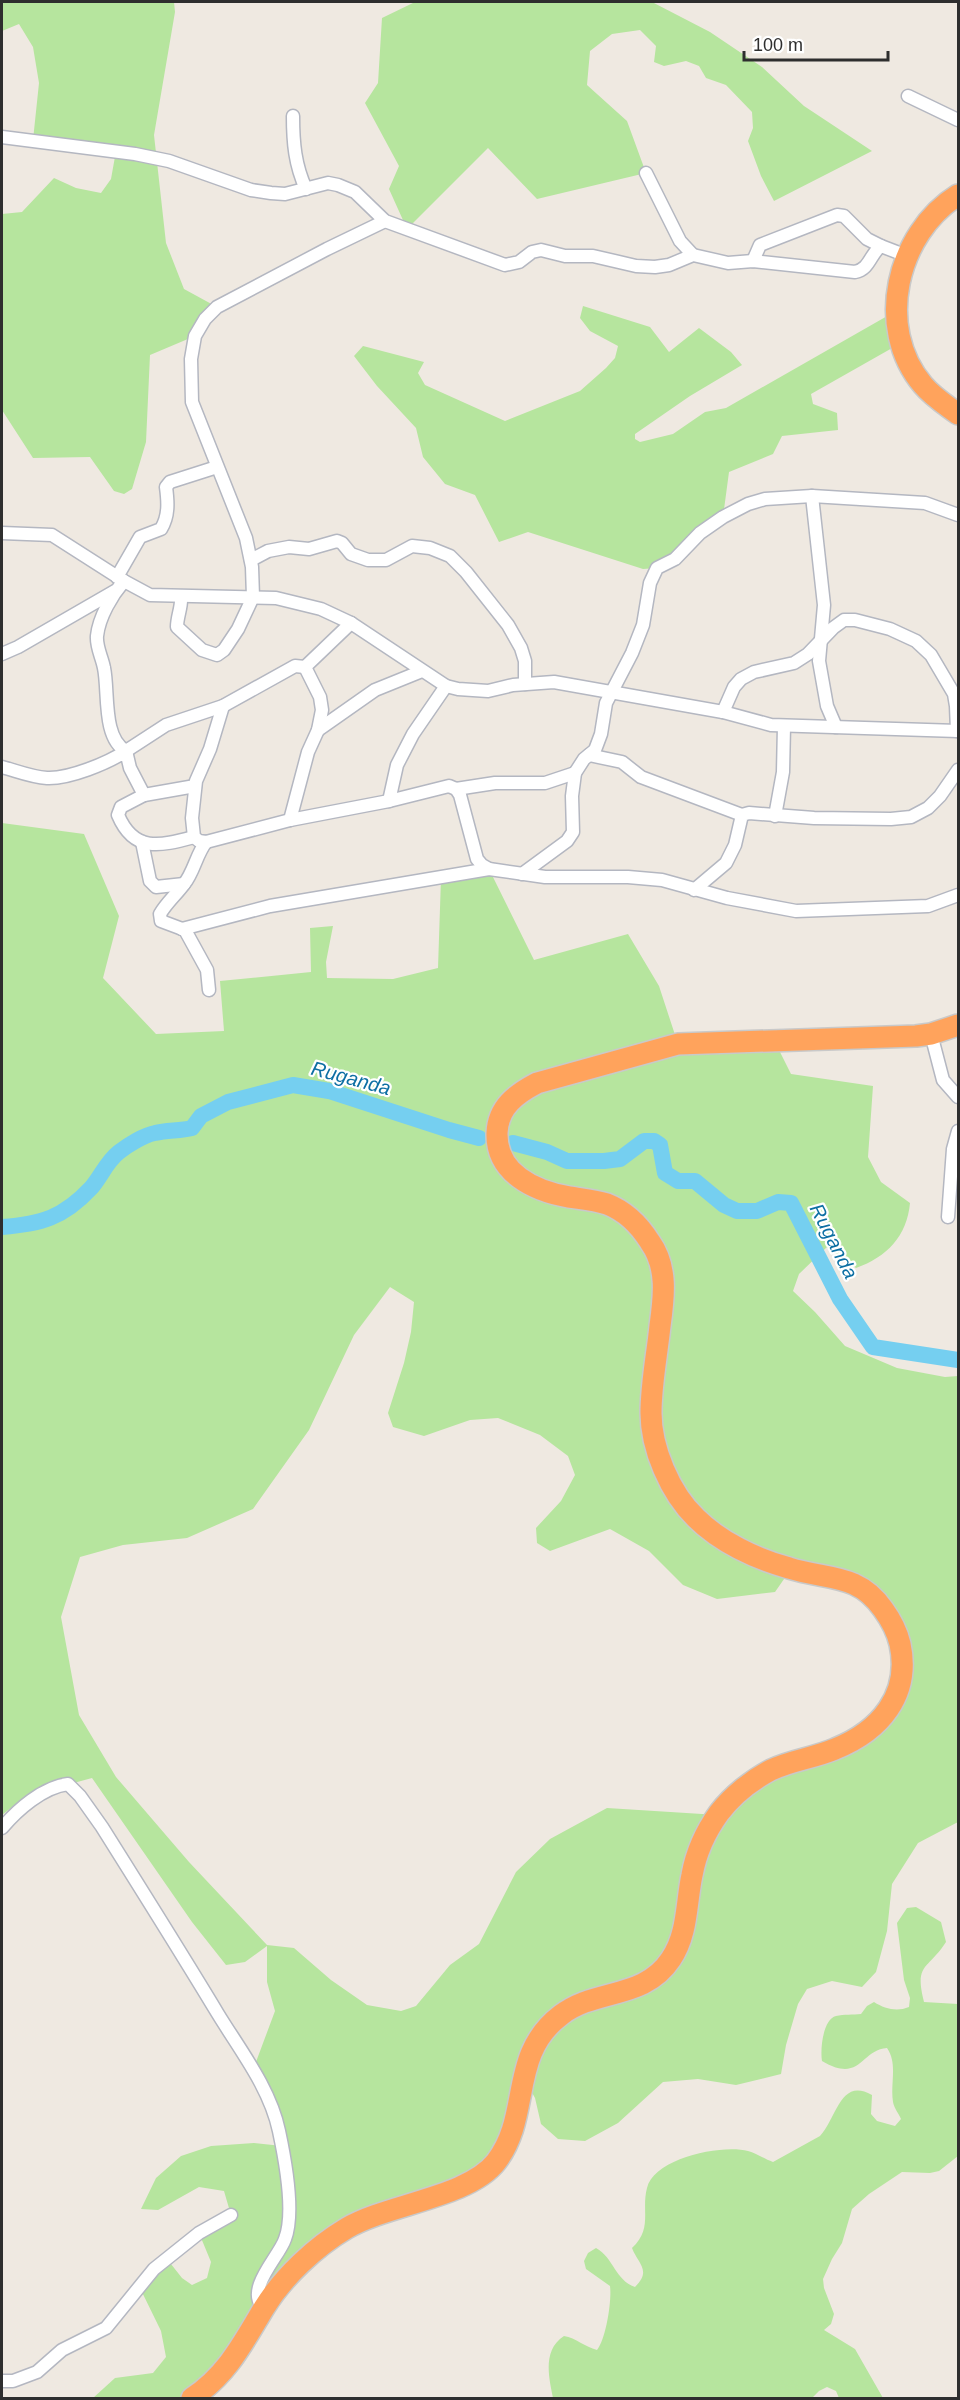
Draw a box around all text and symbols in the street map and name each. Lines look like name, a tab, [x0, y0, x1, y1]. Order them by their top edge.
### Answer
scale bar	[744, 24, 888, 62]
text: 100 m	[753, 35, 803, 55]
water label: Ruganda	[309, 1057, 393, 1099]
water label: Ruganda	[806, 1200, 862, 1282]

